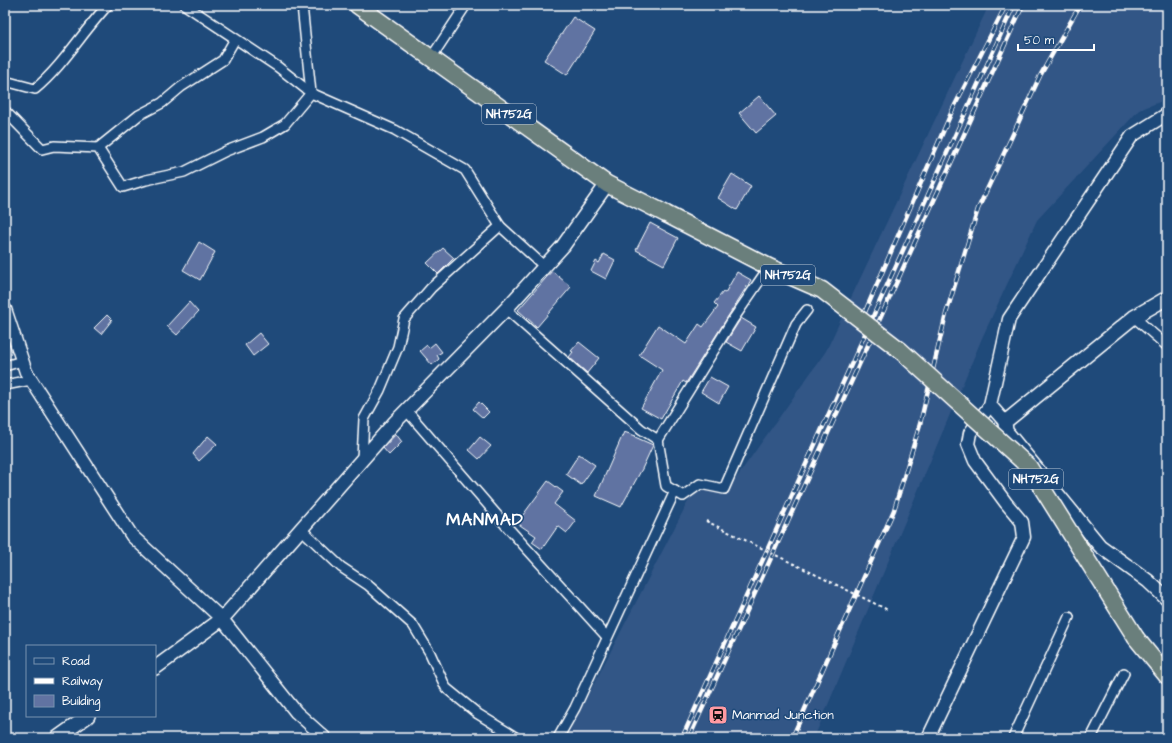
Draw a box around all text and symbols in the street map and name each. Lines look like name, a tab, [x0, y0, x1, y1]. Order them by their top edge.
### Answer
scale bar	[1018, 26, 1094, 52]
text: 50 m	[1024, 32, 1055, 49]
road number: NH752G	[482, 104, 536, 124]
road number: NH752G	[761, 265, 815, 285]
road number: NH752G	[1009, 469, 1063, 489]
district label: MANMAD	[446, 508, 524, 532]
legend	[26, 645, 156, 717]
text: Road	[62, 653, 90, 670]
text: Railway	[62, 673, 103, 691]
text: Building	[62, 693, 100, 711]
station icon: Manmad Junction	[707, 704, 729, 726]
place label: Manmad Junction	[732, 706, 834, 724]

